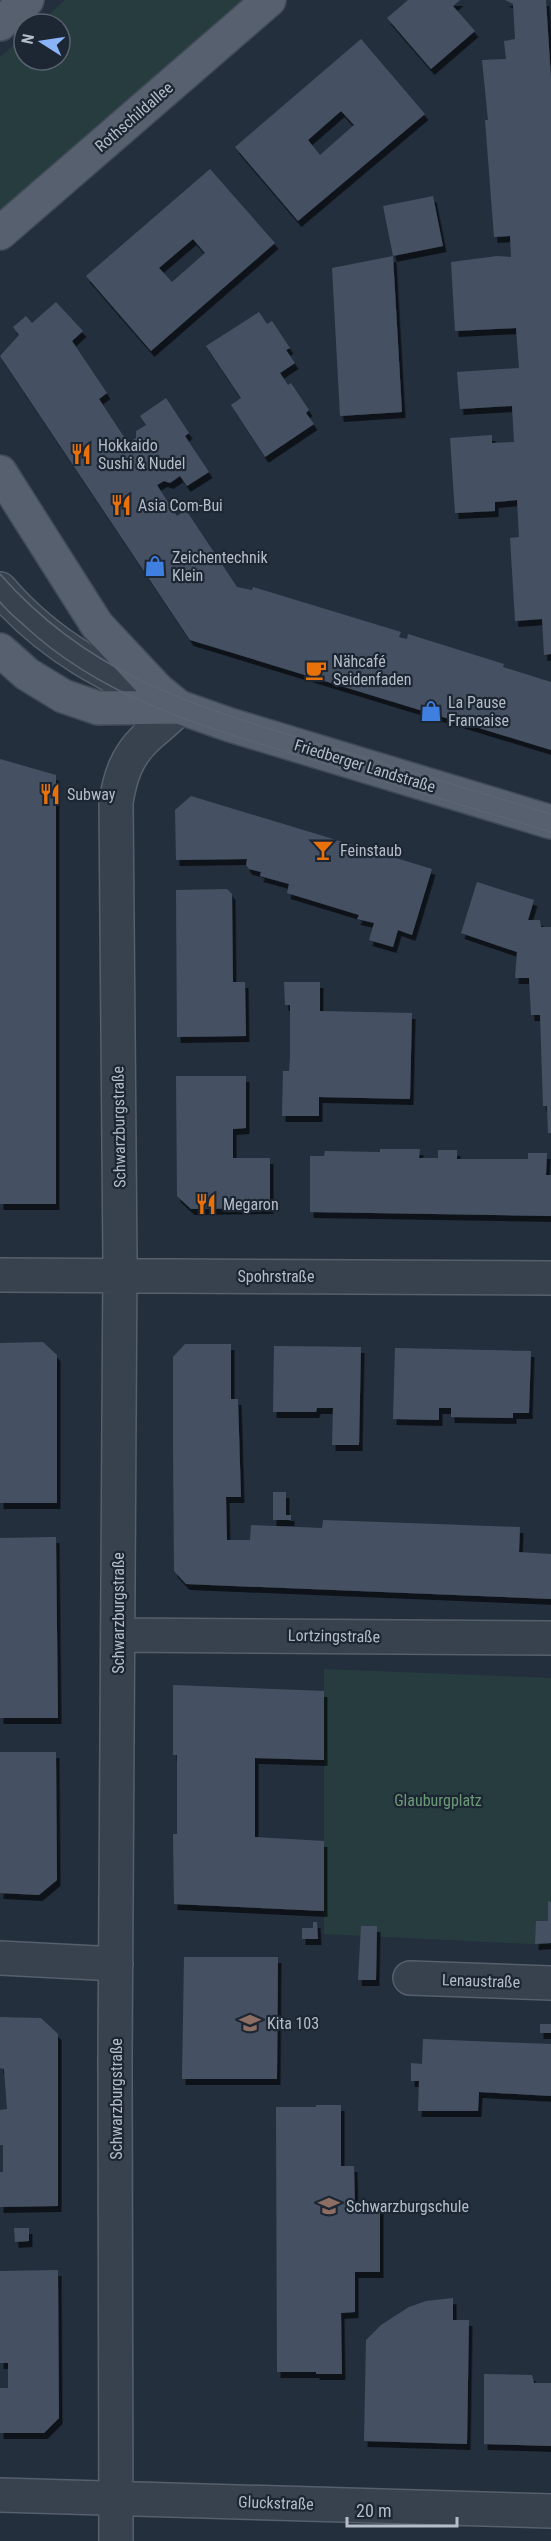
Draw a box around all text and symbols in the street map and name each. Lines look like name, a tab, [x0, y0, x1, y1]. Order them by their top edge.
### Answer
north arrow	[12, 12, 72, 72]
text: N	[18, 32, 38, 46]
street label: Rothschildallee	[91, 78, 177, 156]
place label: Hokkaido Sushi & Nudel	[98, 436, 186, 473]
restaurant icon: Hokkaido Sushi & Nudel	[69, 442, 93, 466]
restaurant icon: Asia Com-Bui	[109, 493, 133, 517]
place label: Asia Com-Bui	[138, 496, 223, 515]
place label: Zeichentechnik Klein	[172, 548, 269, 585]
shop icon: Zeichentechnik Klein	[143, 554, 167, 578]
place label: Nähcafé Seidenfaden	[333, 652, 412, 689]
cafe icon: Nähcafé Seidenfaden	[304, 658, 328, 682]
place label: La Pause Francaise	[448, 693, 509, 730]
shop icon: La Pause Francaise	[419, 699, 443, 723]
street label: Friedberger Landstraße	[292, 735, 438, 797]
restaurant icon: Subway	[38, 782, 62, 806]
place label: Subway	[67, 785, 116, 804]
bar icon: Feinstaub	[311, 838, 335, 862]
place label: Feinstaub	[340, 841, 402, 860]
street label: Schwarzburgstraße	[108, 1066, 130, 1188]
restaurant icon: Megaron	[194, 1192, 218, 1216]
place label: Megaron	[223, 1195, 279, 1214]
street label: Spohrstraße	[238, 1267, 314, 1286]
street label: Schwarzburgstraße	[109, 1552, 128, 1674]
street label: Lortzingstraße	[288, 1626, 380, 1646]
park label: Glauburgplatz	[394, 1791, 482, 1810]
street label: Lenaustraße	[442, 1970, 520, 1992]
school or university icon: Kita 103	[238, 2011, 262, 2035]
place label: Kita 103	[267, 2014, 319, 2033]
street label: Schwarzburgstraße	[107, 2038, 126, 2160]
school or university icon: Schwarzburgschule	[317, 2194, 341, 2218]
place label: Schwarzburgschule	[346, 2197, 469, 2216]
scale bar	[347, 2490, 456, 2528]
street label: Gluckstraße	[238, 2492, 314, 2514]
text: 20 m	[356, 2500, 391, 2521]

